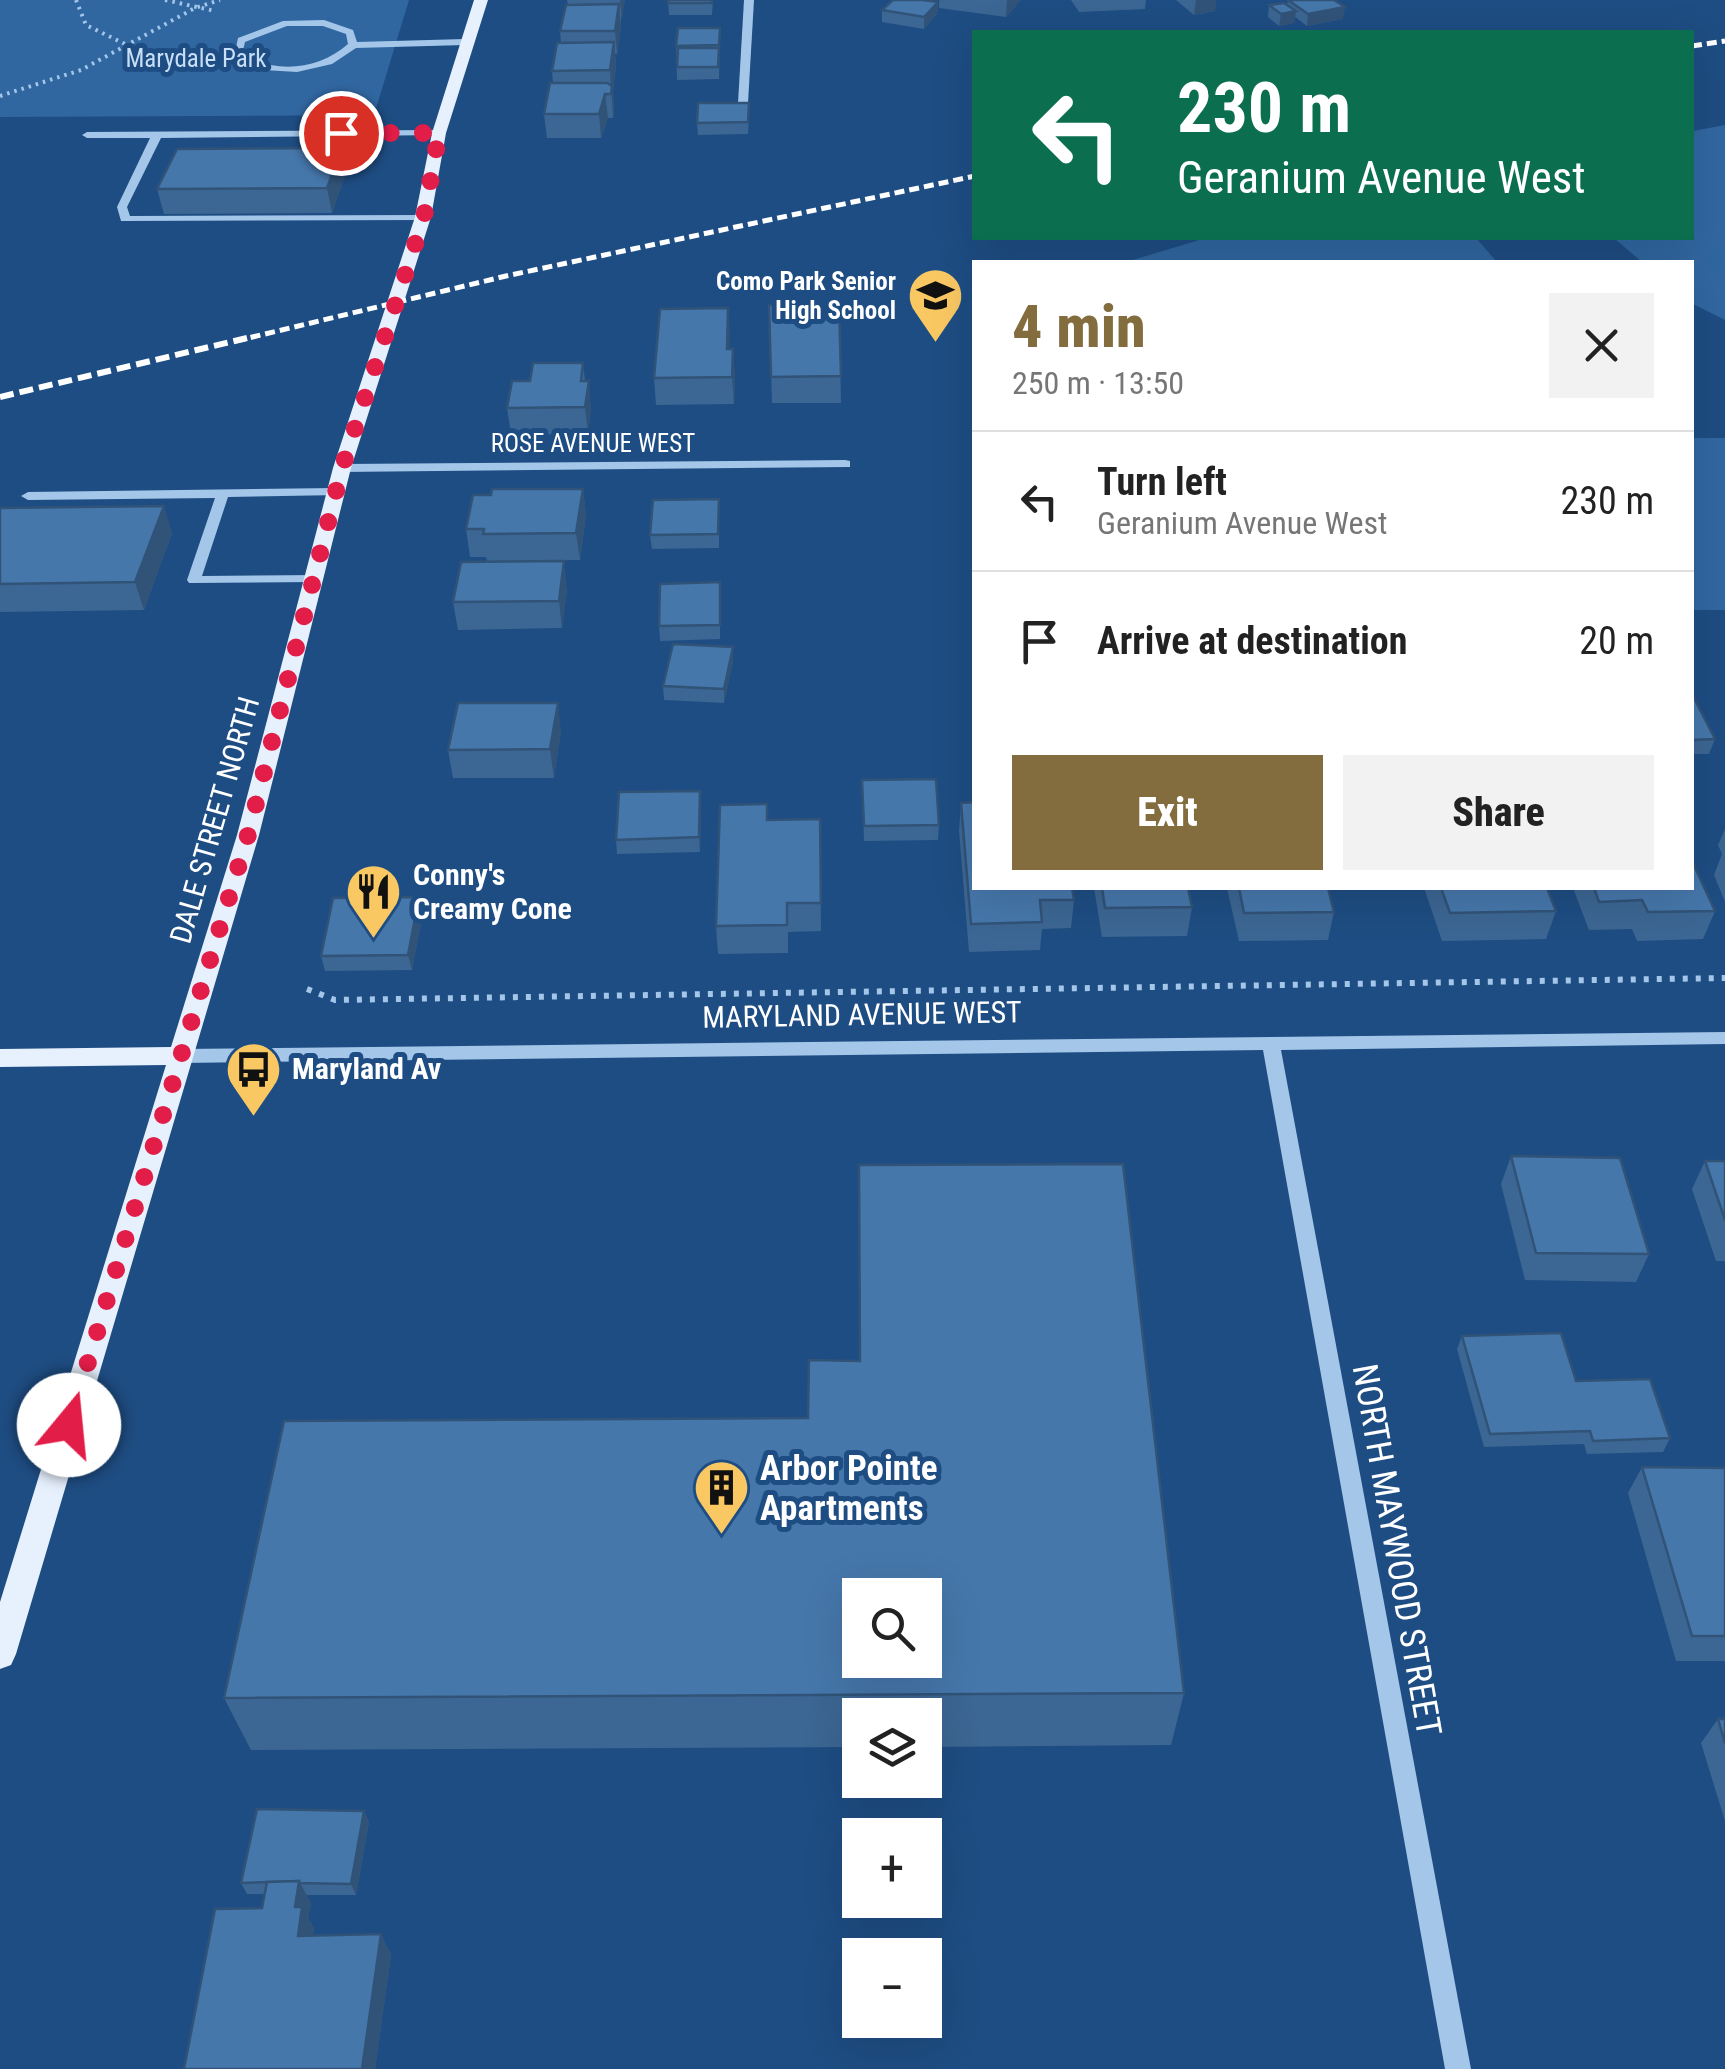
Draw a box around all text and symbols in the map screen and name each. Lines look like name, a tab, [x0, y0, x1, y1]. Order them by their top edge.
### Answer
park label: Marydale Park	[125, 44, 267, 73]
text: 230 m	[1177, 67, 1351, 149]
icon: left	[1012, 70, 1142, 200]
pin	[299, 91, 384, 176]
icon: arrive	[314, 106, 369, 161]
text: Geranium Avenue West	[1177, 151, 1586, 204]
school or university icon: Como Park Senior High School	[905, 265, 965, 344]
place label: Como Park Senior High School	[716, 267, 896, 325]
text: 4 min	[1012, 291, 1146, 362]
button: close	[1549, 293, 1654, 398]
text: 250 m · 13:50	[1012, 364, 1184, 402]
street label: ROSE AVENUE WEST	[491, 429, 695, 458]
text: Turn left	[1097, 460, 1227, 504]
icon: left	[1012, 474, 1067, 529]
text: 230 m	[1560, 479, 1654, 523]
text: Geranium Avenue West	[1097, 504, 1388, 542]
icon: arrive	[1012, 614, 1067, 669]
text: Arrive at destination	[1097, 619, 1407, 663]
text: 20 m	[1579, 619, 1654, 663]
street label: DALE STREET NORTH	[163, 693, 266, 947]
button: Exit	[1012, 755, 1323, 870]
button: Share	[1343, 755, 1654, 870]
place label: Conny's Creamy Cone	[413, 857, 572, 926]
restaurant icon: Conny's Creamy Cone	[344, 862, 404, 941]
street label: MARYLAND AVENUE WEST	[702, 994, 1022, 1035]
bus stop icon: Maryland Av	[223, 1039, 283, 1118]
place label: Maryland Av	[292, 1051, 442, 1086]
street label: NORTH MAYWOOD STREET	[1344, 1361, 1449, 1739]
position arrow	[17, 1373, 121, 1477]
place label: Arbor Pointe Apartments	[760, 1448, 938, 1529]
building icon: Arbor Pointe Apartments	[691, 1458, 751, 1537]
map controls	[842, 1578, 942, 2038]
button: search	[842, 1578, 942, 1678]
button: layers	[842, 1698, 942, 1798]
button: +	[842, 1818, 942, 1918]
button: −	[842, 1938, 942, 2038]

